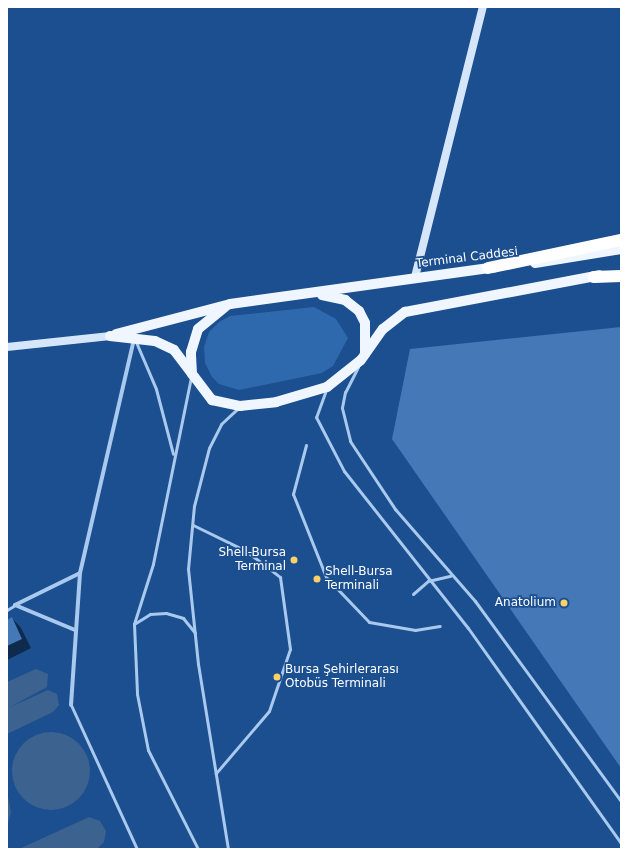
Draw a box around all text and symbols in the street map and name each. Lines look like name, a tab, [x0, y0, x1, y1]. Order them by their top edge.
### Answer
street label: Terminal Caddesi	[415, 245, 519, 271]
place label: Shell-Bursa Terminal	[218, 546, 286, 574]
marker: Shell-Bursa Terminal	[289, 555, 299, 565]
place label: Shell-Bursa Terminali	[325, 565, 393, 593]
marker: Shell-Bursa Terminali	[312, 574, 322, 584]
place label: Anatolium	[495, 596, 556, 610]
marker: Anatolium	[559, 598, 569, 608]
place label: Bursa Şehirlerarası Otobüs Terminali	[285, 663, 399, 691]
marker: Bursa Şehirlerarası Otobüs Terminali	[272, 672, 282, 682]

